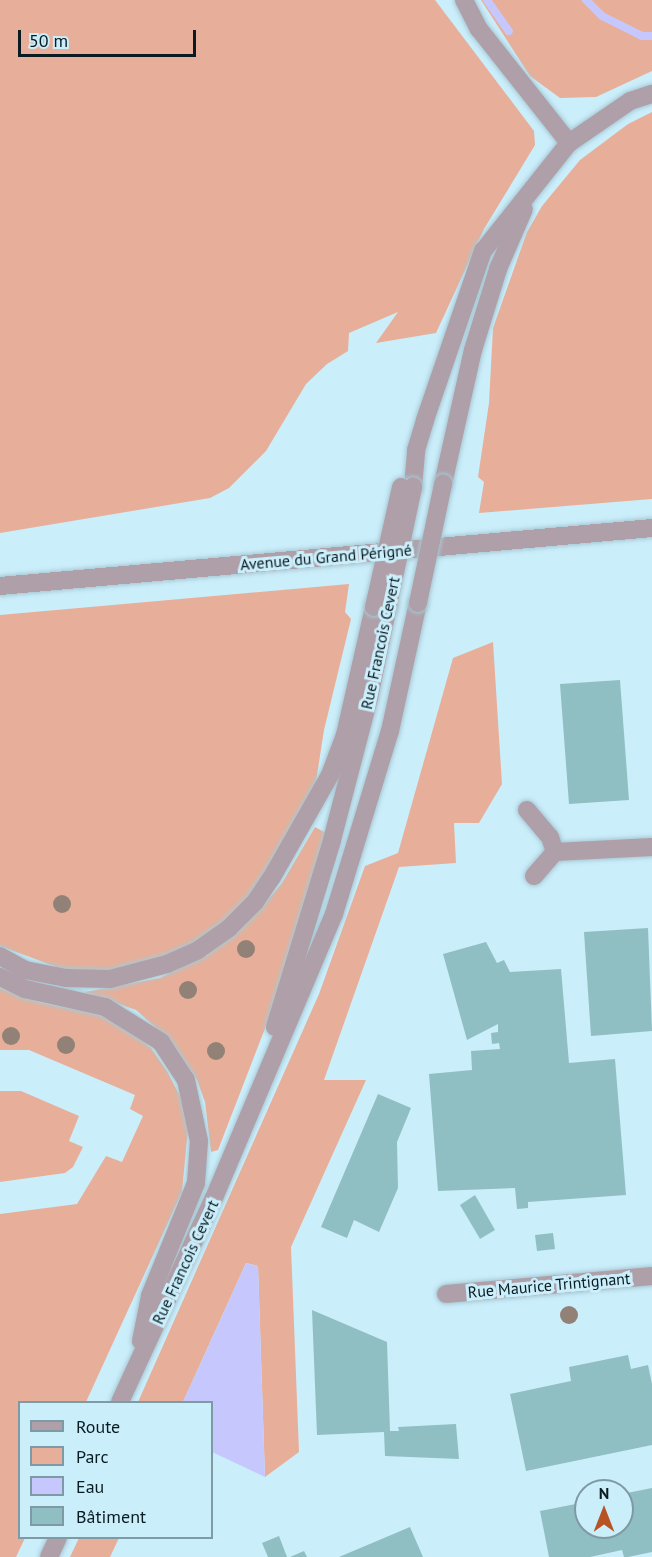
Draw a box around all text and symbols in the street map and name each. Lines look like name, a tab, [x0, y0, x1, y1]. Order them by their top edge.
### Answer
scale bar	[21, 18, 200, 56]
text: 50 m	[29, 29, 68, 52]
street label: Avenue du Grand Périgné	[239, 540, 413, 574]
street label: Rue Francois Cevert	[357, 575, 403, 711]
street label: Rue Francois Cevert	[148, 1197, 222, 1327]
street label: Rue Maurice Trintignant	[467, 1268, 631, 1302]
legend	[18, 1401, 213, 1539]
text: Route	[76, 1415, 120, 1438]
text: Parc	[76, 1445, 109, 1468]
text: Eau	[76, 1475, 104, 1498]
north arrow	[574, 1479, 634, 1539]
text: N	[599, 1483, 609, 1503]
text: Bâtiment	[76, 1505, 146, 1528]

